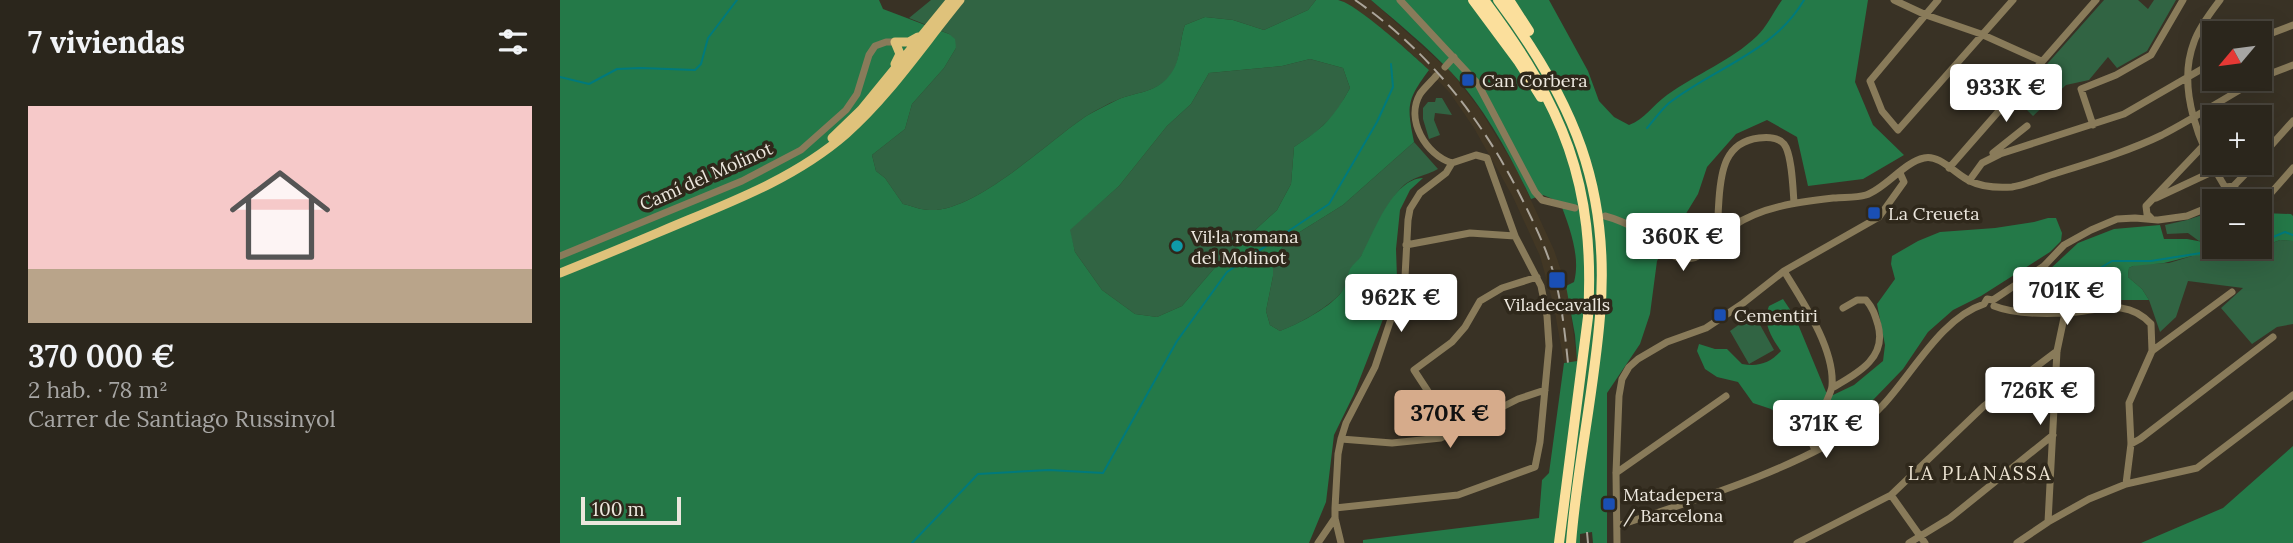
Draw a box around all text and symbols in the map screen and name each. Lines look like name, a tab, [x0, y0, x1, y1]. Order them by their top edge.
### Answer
north arrow	[2202, 21, 2272, 91]
map controls	[2202, 21, 2272, 259]
text: 7 viviendas	[28, 23, 185, 61]
icon: filters	[494, 23, 532, 61]
pin: 933K €	[1949, 64, 2063, 124]
place label: Can Corbera	[1482, 69, 1588, 92]
marker: Can Corbera	[1460, 72, 1476, 88]
text: 933K €	[1966, 72, 2046, 101]
button: +	[2202, 105, 2272, 175]
street label: Camí del Molinot	[636, 136, 776, 216]
icon: home	[217, 152, 343, 278]
button: −	[2202, 189, 2272, 259]
place label: La Creueta	[1888, 202, 1979, 225]
marker: La Creueta	[1866, 205, 1882, 221]
pin: 360K €	[1626, 214, 1740, 273]
text: 360K €	[1642, 221, 1724, 250]
place label: Vil·la romana del Molinot	[1190, 225, 1298, 269]
marker: Vil·la romana del Molinot	[1169, 238, 1185, 254]
pin: 701K €	[2010, 268, 2124, 327]
marker: Viladecavalls	[1547, 270, 1567, 290]
pin: 962K €	[1344, 274, 1458, 334]
text: 701K €	[2029, 275, 2105, 304]
text: 962K €	[1361, 282, 1441, 311]
place label: Viladecavalls	[1503, 293, 1610, 316]
place label: Cementiri	[1734, 304, 1818, 327]
marker: Cementiri	[1712, 307, 1728, 323]
text: 370 000 €	[28, 337, 175, 375]
pin: 726K €	[1983, 368, 2097, 427]
text: 2 hab. · 78 m²	[28, 375, 168, 404]
text: 726K €	[2001, 375, 2079, 404]
pin: 370K €	[1393, 391, 1507, 450]
text: 370K €	[1410, 398, 1490, 427]
pin: 371K €	[1769, 400, 1883, 460]
text: Carrer de Santiago Russinyol	[28, 404, 336, 433]
text: 371K €	[1789, 408, 1863, 437]
district label: LA PLANASSA	[1908, 461, 2052, 485]
place label: Matadepera / Barcelona	[1623, 483, 1723, 527]
scale bar	[581, 494, 681, 526]
marker: Matadepera / Barcelona	[1601, 496, 1617, 512]
text: 100 m	[592, 497, 645, 521]

